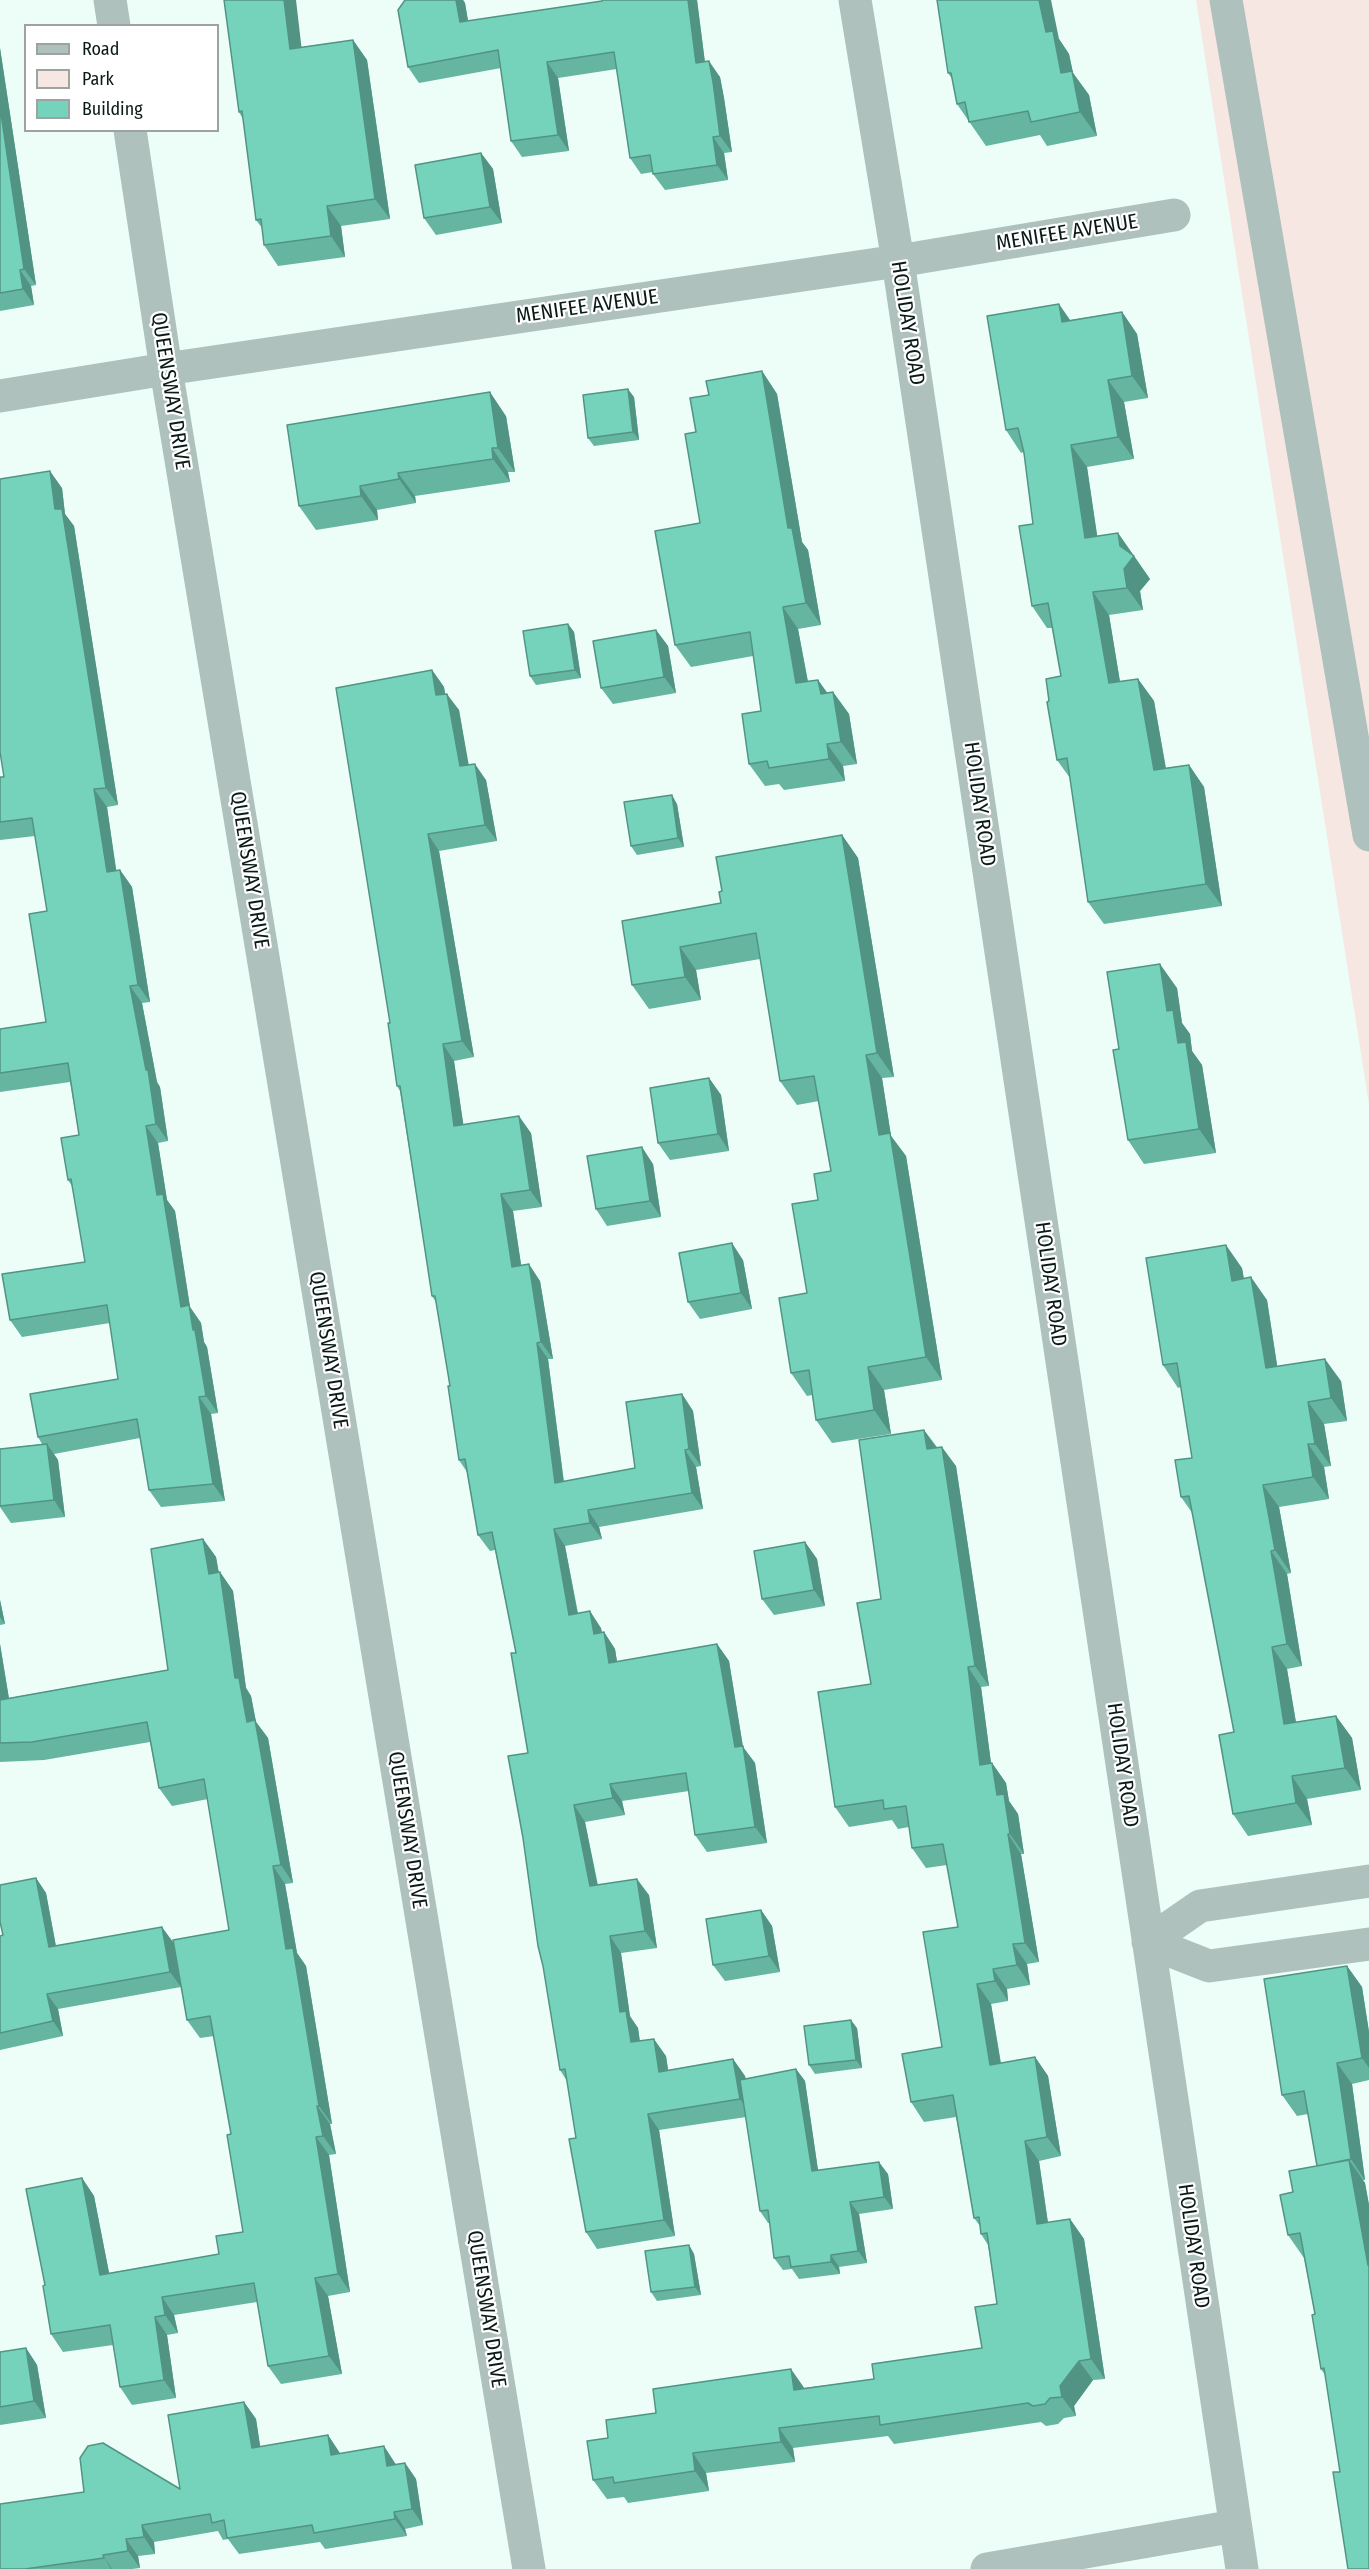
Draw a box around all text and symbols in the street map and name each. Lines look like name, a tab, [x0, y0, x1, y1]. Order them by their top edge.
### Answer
legend	[24, 24, 219, 132]
text: Road	[82, 38, 119, 60]
text: Park	[82, 68, 114, 90]
text: Building	[82, 98, 143, 120]
street label: MENIFEE AVENUE	[994, 209, 1140, 257]
street label: HOLIDAY ROAD	[885, 259, 929, 387]
street label: MENIFEE AVENUE	[514, 285, 660, 329]
street label: QUEENSWAY DRIVE	[145, 311, 195, 471]
street label: HOLIDAY ROAD	[958, 740, 1000, 868]
street label: QUEENSWAY DRIVE	[224, 790, 274, 950]
street label: HOLIDAY ROAD	[1029, 1220, 1071, 1348]
street label: QUEENSWAY DRIVE	[303, 1270, 353, 1430]
street label: HOLIDAY ROAD	[1101, 1701, 1143, 1829]
street label: QUEENSWAY DRIVE	[382, 1750, 432, 1910]
street label: HOLIDAY ROAD	[1172, 2182, 1214, 2310]
street label: QUEENSWAY DRIVE	[461, 2229, 511, 2389]

